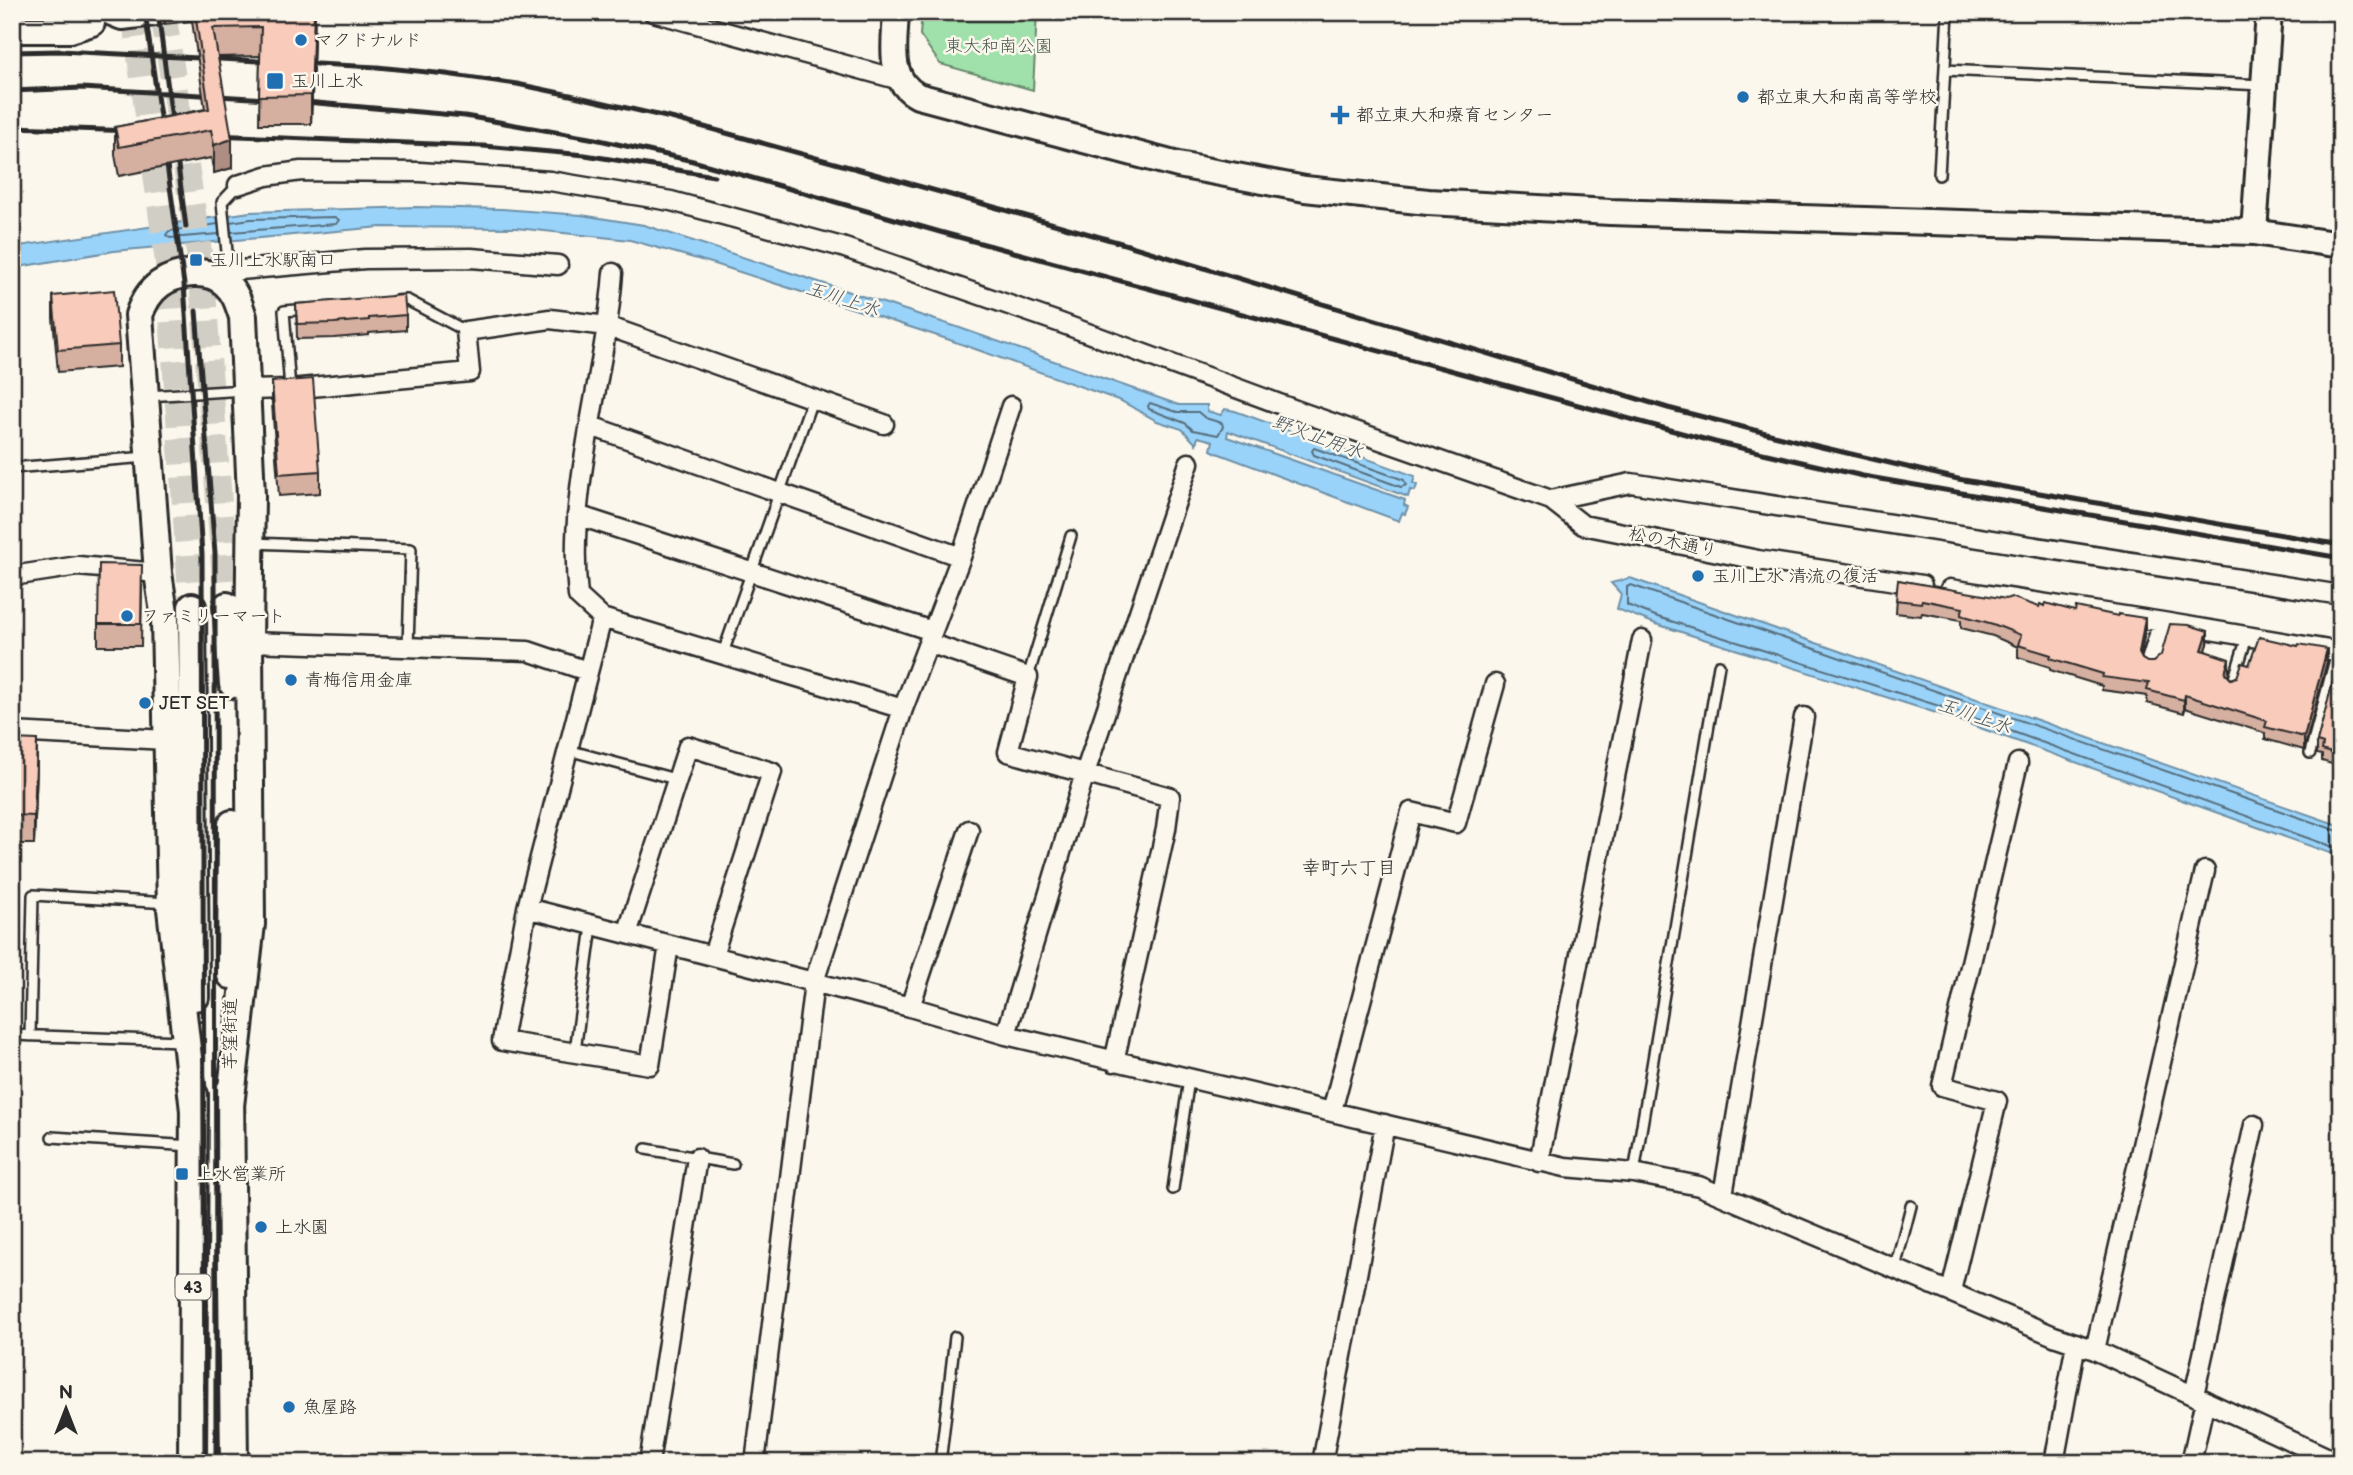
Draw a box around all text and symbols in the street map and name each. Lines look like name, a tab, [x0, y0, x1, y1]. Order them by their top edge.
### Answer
place label: マクドナルド	[315, 30, 422, 51]
marker: マクドナルド	[293, 32, 309, 48]
park label: 東大和南公園	[945, 36, 1053, 57]
marker: 玉川上水	[265, 71, 285, 91]
place label: 玉川上水	[291, 71, 363, 92]
place label: 都立東大和南高等学校	[1757, 87, 1937, 108]
marker: 都立東大和南高等学校	[1735, 89, 1751, 105]
marker: 都立東大和療育センター	[1330, 105, 1350, 125]
place label: 都立東大和療育センター	[1356, 105, 1553, 126]
place label: 玉川上水駅南口	[210, 250, 336, 271]
marker: 玉川上水駅南口	[188, 252, 204, 268]
water label: 玉川上水	[803, 277, 882, 322]
water label: 野火止用水	[1269, 410, 1366, 464]
street label: 松の木通り	[1627, 523, 1719, 562]
place label: 玉川上水 清流の復活	[1712, 566, 1879, 587]
marker: 玉川上水 清流の復活	[1690, 568, 1706, 584]
place label: ファミリーマート	[141, 606, 285, 627]
marker: ファミリーマート	[119, 608, 135, 624]
place label: 青梅信用金庫	[305, 670, 413, 691]
marker: 青梅信用金庫	[283, 672, 299, 688]
place label: JET SET	[159, 693, 230, 714]
water label: 玉川上水	[1935, 693, 2014, 740]
marker: JET SET	[137, 695, 153, 711]
district label: 幸町六丁目	[1301, 857, 1397, 880]
street label: 芋窪街道	[220, 998, 241, 1070]
place label: 上水営業所	[196, 1164, 286, 1185]
marker: 上水営業所	[174, 1166, 190, 1182]
place label: 上水園	[275, 1217, 329, 1238]
marker: 上水園	[253, 1219, 269, 1235]
road number: 43	[176, 1274, 210, 1300]
north arrow	[32, 1374, 102, 1444]
text: N	[59, 1382, 73, 1405]
place label: 魚屋路	[303, 1397, 357, 1418]
marker: 魚屋路	[281, 1399, 297, 1415]

